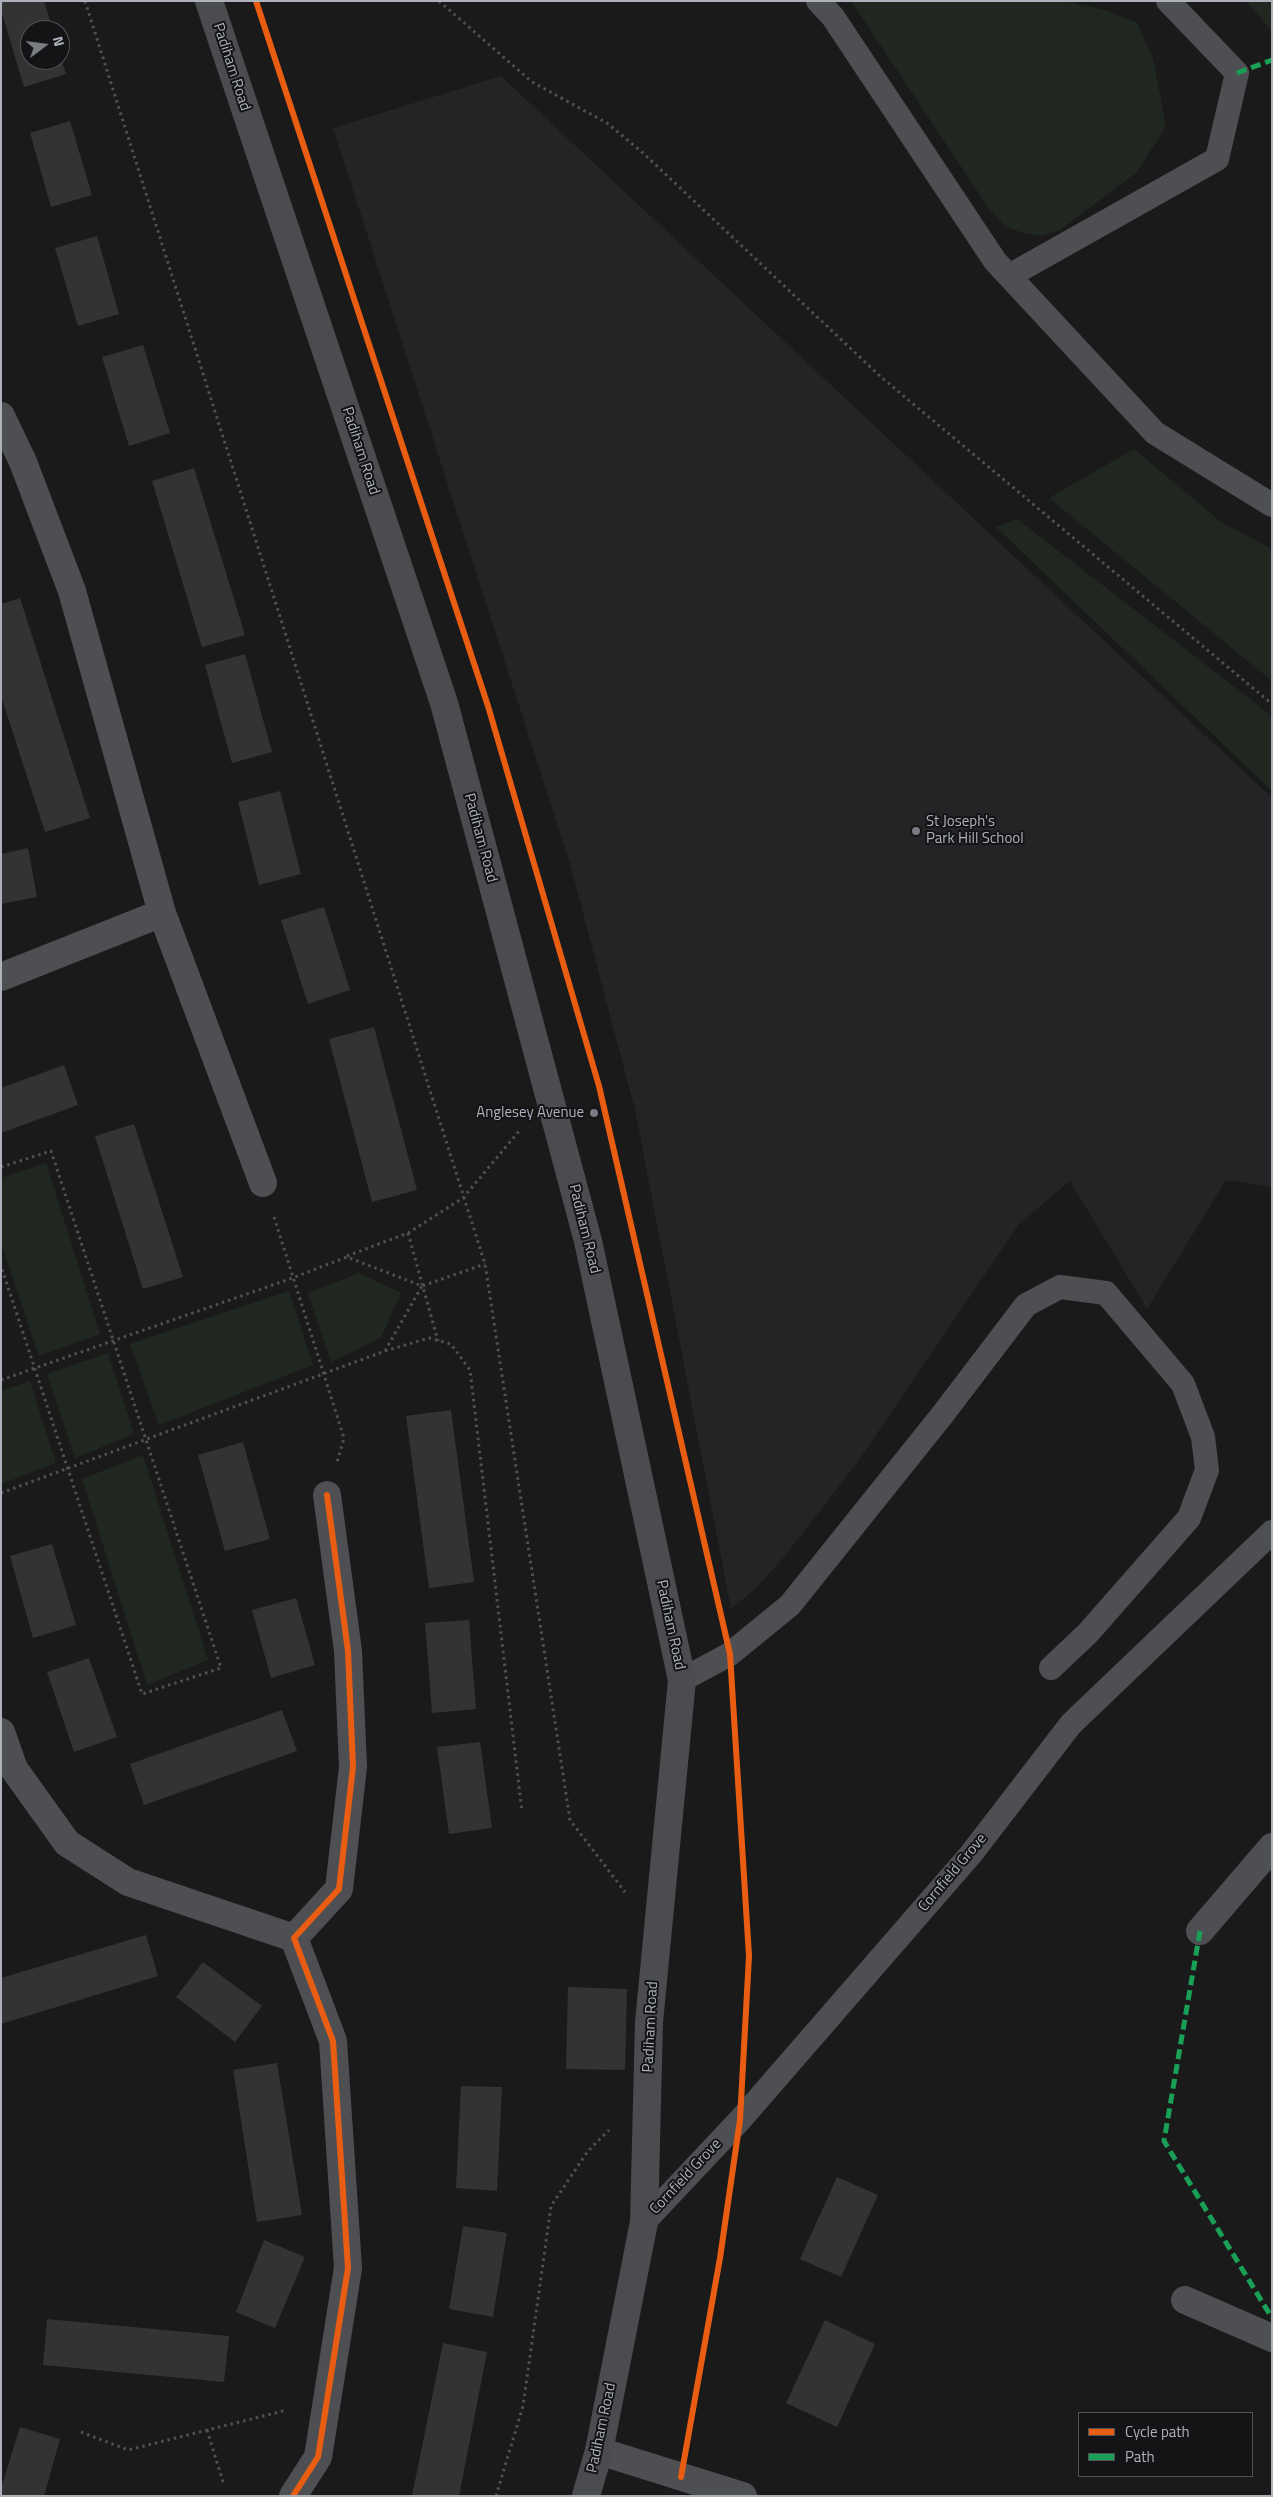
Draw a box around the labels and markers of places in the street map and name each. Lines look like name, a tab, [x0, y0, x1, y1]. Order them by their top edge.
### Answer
place label: St Joseph's Park Hill School	[926, 813, 1024, 848]
marker: St Joseph's Park Hill School	[910, 825, 922, 837]
place label: Anglesey Avenue	[476, 1104, 584, 1122]
marker: Anglesey Avenue	[588, 1107, 600, 1119]

